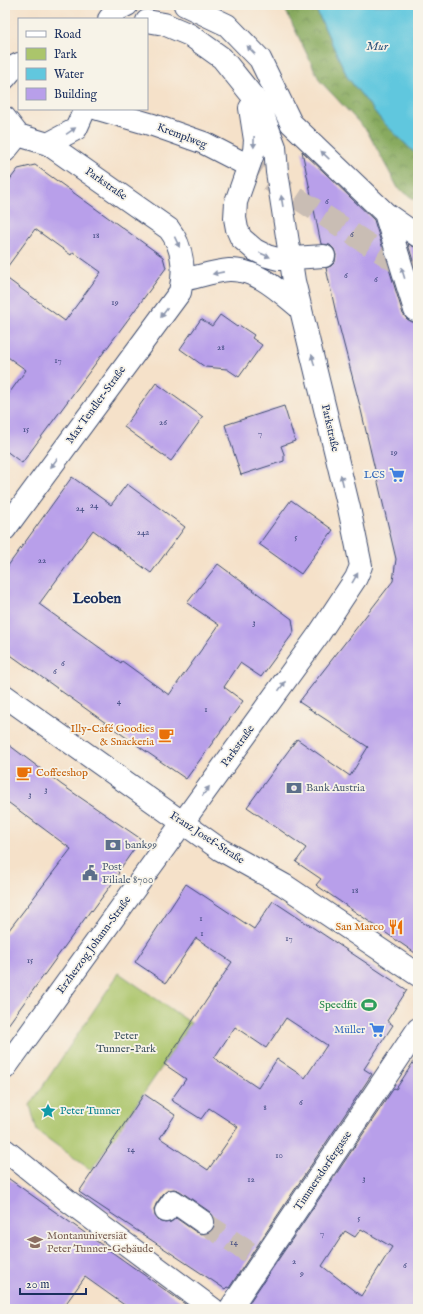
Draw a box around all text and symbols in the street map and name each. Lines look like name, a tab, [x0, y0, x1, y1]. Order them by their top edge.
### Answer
legend	[18, 18, 148, 110]
text: Road	[54, 27, 82, 42]
water label: Mur	[366, 39, 389, 54]
one-way arrow	[246, 45, 256, 55]
text: Park	[54, 47, 77, 62]
text: Water	[54, 67, 85, 82]
text: Building	[54, 87, 98, 102]
street label: Kremplweg	[155, 120, 210, 152]
one-way arrow	[66, 127, 77, 135]
one-way arrow	[251, 136, 257, 149]
one-way arrow	[320, 151, 329, 160]
street label: Parkstraße	[82, 164, 130, 204]
one-way arrow	[279, 195, 285, 207]
house number: 6	[325, 196, 329, 207]
house number: 6	[350, 229, 354, 240]
house number: 18	[93, 230, 100, 241]
one-way arrow	[174, 237, 180, 248]
one-way arrow	[259, 252, 271, 258]
one-way arrow	[400, 267, 406, 279]
one-way arrow	[212, 270, 224, 276]
house number: 6	[344, 270, 348, 281]
house number: 6	[374, 274, 378, 285]
house number: 19	[111, 297, 119, 308]
one-way arrow	[160, 308, 168, 318]
house number: 28	[217, 342, 225, 353]
one-way arrow	[310, 354, 316, 366]
house number: 17	[54, 355, 62, 366]
street label: Max Tendler-Straße	[63, 363, 129, 447]
street label: Parkstraße	[318, 403, 342, 453]
house number: 26	[159, 417, 167, 428]
house number: 15	[23, 424, 30, 435]
house number: 7	[258, 428, 262, 439]
house number: 19	[390, 447, 398, 458]
one-way arrow	[50, 457, 58, 468]
supermarket icon: LCS	[388, 466, 406, 484]
place label: LCS	[364, 468, 385, 482]
one-way arrow	[339, 474, 345, 487]
house number: 24	[90, 500, 99, 511]
house number: 24	[76, 503, 85, 514]
house number: 24a	[137, 527, 149, 538]
house number: 5	[294, 532, 298, 543]
house number: 22	[38, 555, 46, 566]
one-way arrow	[352, 572, 359, 584]
district label: Leoben	[73, 589, 121, 608]
house number: 3	[252, 617, 256, 628]
house number: 6	[61, 658, 65, 669]
house number: 6	[53, 666, 57, 677]
one-way arrow	[277, 680, 286, 691]
house number: 4	[117, 696, 122, 707]
house number: 1	[204, 704, 208, 715]
place label: Illy-Café Goodies & Snackeria	[71, 722, 154, 749]
street label: Parkstraße	[218, 722, 258, 770]
cafe icon: Illy-Café Goodies & Snackeria	[157, 726, 175, 744]
cafe icon: Coffeeshop	[15, 764, 33, 782]
place label: Coffeeshop	[36, 766, 88, 780]
bank icon: Bank Austria	[285, 779, 303, 797]
place label: Bank Austria	[306, 781, 365, 795]
house number: 3	[44, 784, 48, 795]
one-way arrow	[201, 786, 209, 796]
house number: 3	[28, 789, 32, 800]
street label: Franz Josef-Straße	[167, 809, 247, 867]
bank icon: bank99	[104, 836, 122, 854]
place label: bank99	[125, 838, 157, 852]
place label: Post Filiale 8700	[102, 860, 153, 887]
public building icon: Post Filiale 8700	[81, 864, 99, 882]
house number: 18	[352, 885, 359, 896]
street label: Erzherzog Johann-Straße	[54, 893, 134, 997]
house number: 1	[199, 913, 203, 924]
restaurant icon: San Marco	[387, 918, 405, 936]
place label: San Marco	[336, 920, 384, 934]
house number: 1	[200, 928, 204, 939]
house number: 17	[285, 933, 293, 944]
house number: 15	[27, 955, 34, 966]
sports icon: Speedfit	[360, 996, 378, 1014]
place label: Speedfit	[319, 998, 357, 1012]
supermarket icon: Müller	[368, 1021, 386, 1039]
place label: Müller	[334, 1023, 365, 1037]
park label: Peter Tunner-Park	[96, 1029, 156, 1056]
house number: 6	[299, 1097, 303, 1108]
place icon: Peter Tunner	[39, 1102, 57, 1120]
house number: 8	[263, 1102, 267, 1113]
place label: Peter Tunner	[60, 1104, 120, 1118]
street label: Timmersdorfergasse	[291, 1128, 355, 1214]
house number: 14	[127, 1144, 135, 1155]
house number: 10	[275, 1150, 283, 1161]
house number: 3	[362, 1173, 366, 1184]
house number: 12	[247, 1174, 255, 1185]
house number: 5	[357, 1213, 361, 1224]
house number: 7	[320, 1228, 324, 1239]
place label: Montanuniversiät Peter Tunner-Gebäude	[47, 1229, 153, 1256]
school or university icon: Montanuniversiät Peter Tunner-Gebäude	[26, 1233, 44, 1251]
house number: 14	[230, 1237, 238, 1248]
house number: 2	[292, 1256, 296, 1267]
house number: 6	[403, 1260, 407, 1271]
house number: 9	[299, 1268, 304, 1279]
scale bar	[20, 1270, 86, 1296]
text: 20 m	[26, 1277, 49, 1292]

